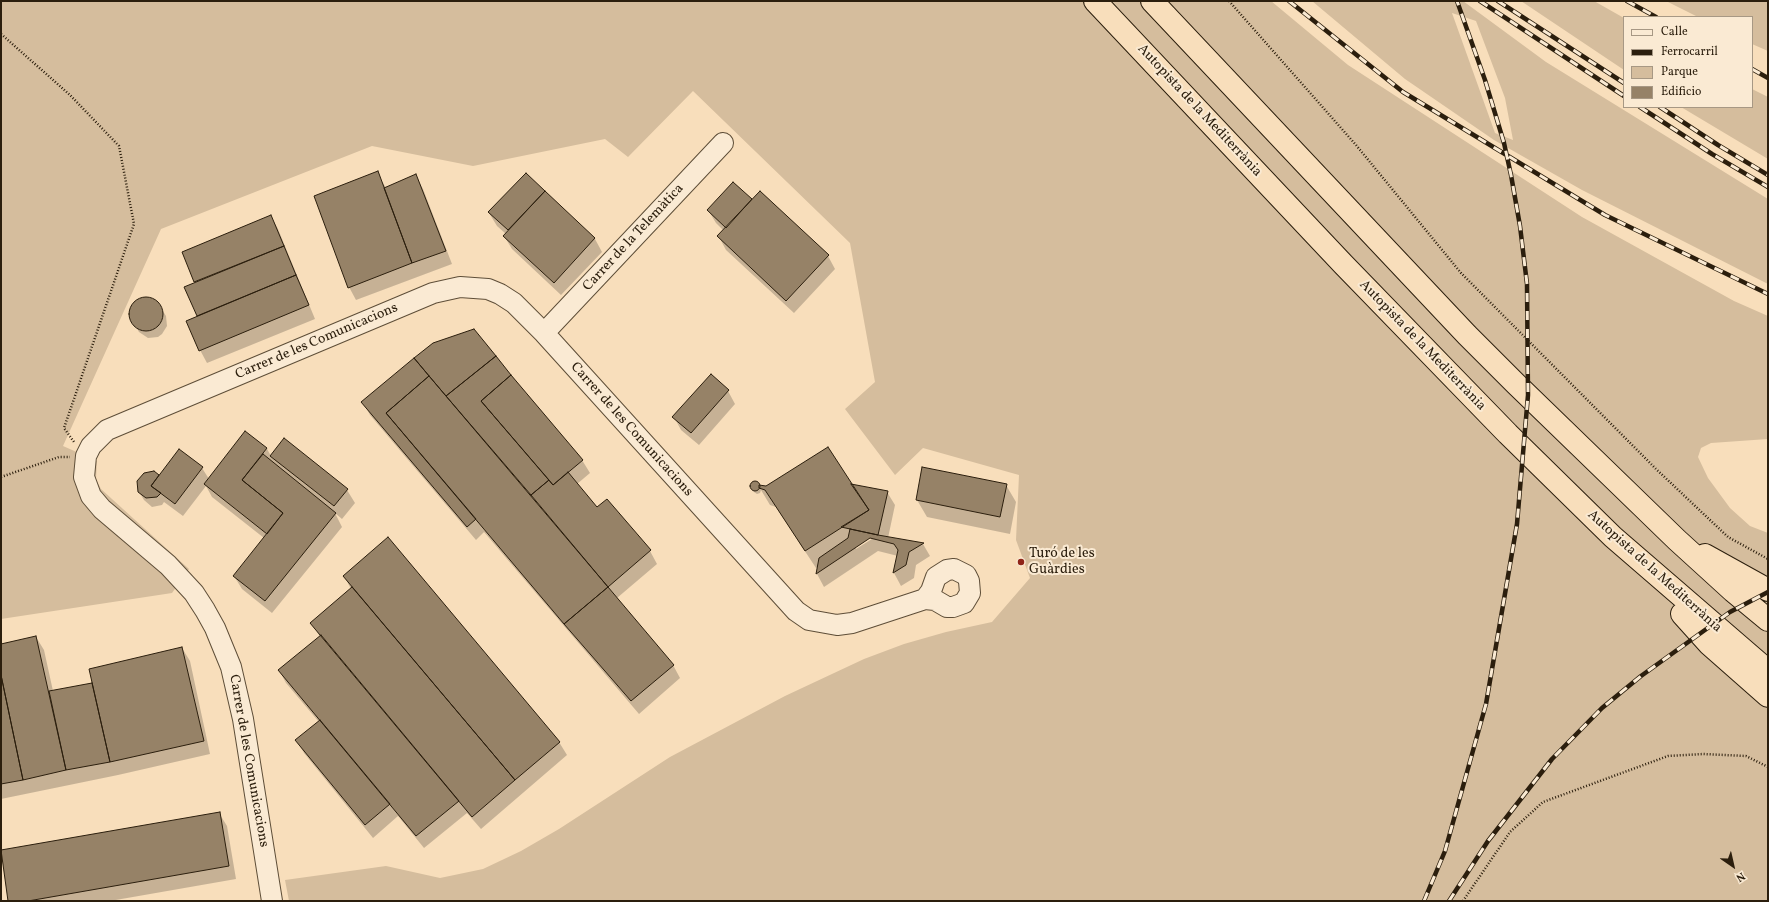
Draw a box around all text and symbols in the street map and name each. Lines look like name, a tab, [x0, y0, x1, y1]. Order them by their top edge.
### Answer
legend	[1623, 16, 1753, 108]
text: Calle	[1661, 24, 1688, 40]
street label: Autopista de la Mediterrània	[1133, 41, 1265, 181]
text: Ferrocarril	[1661, 44, 1718, 60]
text: Parque	[1661, 64, 1698, 80]
text: Edificio	[1661, 84, 1701, 100]
street label: Carrer de la Telemàtica	[580, 181, 688, 295]
street label: Autopista de la Mediterrània	[1355, 277, 1489, 415]
street label: Carrer de les Comunicacions	[233, 300, 401, 384]
street label: Carrer de les Comunicacions	[566, 359, 696, 501]
street label: Autopista de la Mediterrània	[1583, 507, 1725, 637]
place label: Turó de les Guàrdies	[1029, 546, 1095, 578]
marker: Turó de les Guàrdies	[1016, 557, 1026, 567]
street label: Carrer de les Comunicacions	[225, 673, 271, 849]
north arrow	[1713, 846, 1753, 886]
text: N	[1732, 868, 1748, 885]

